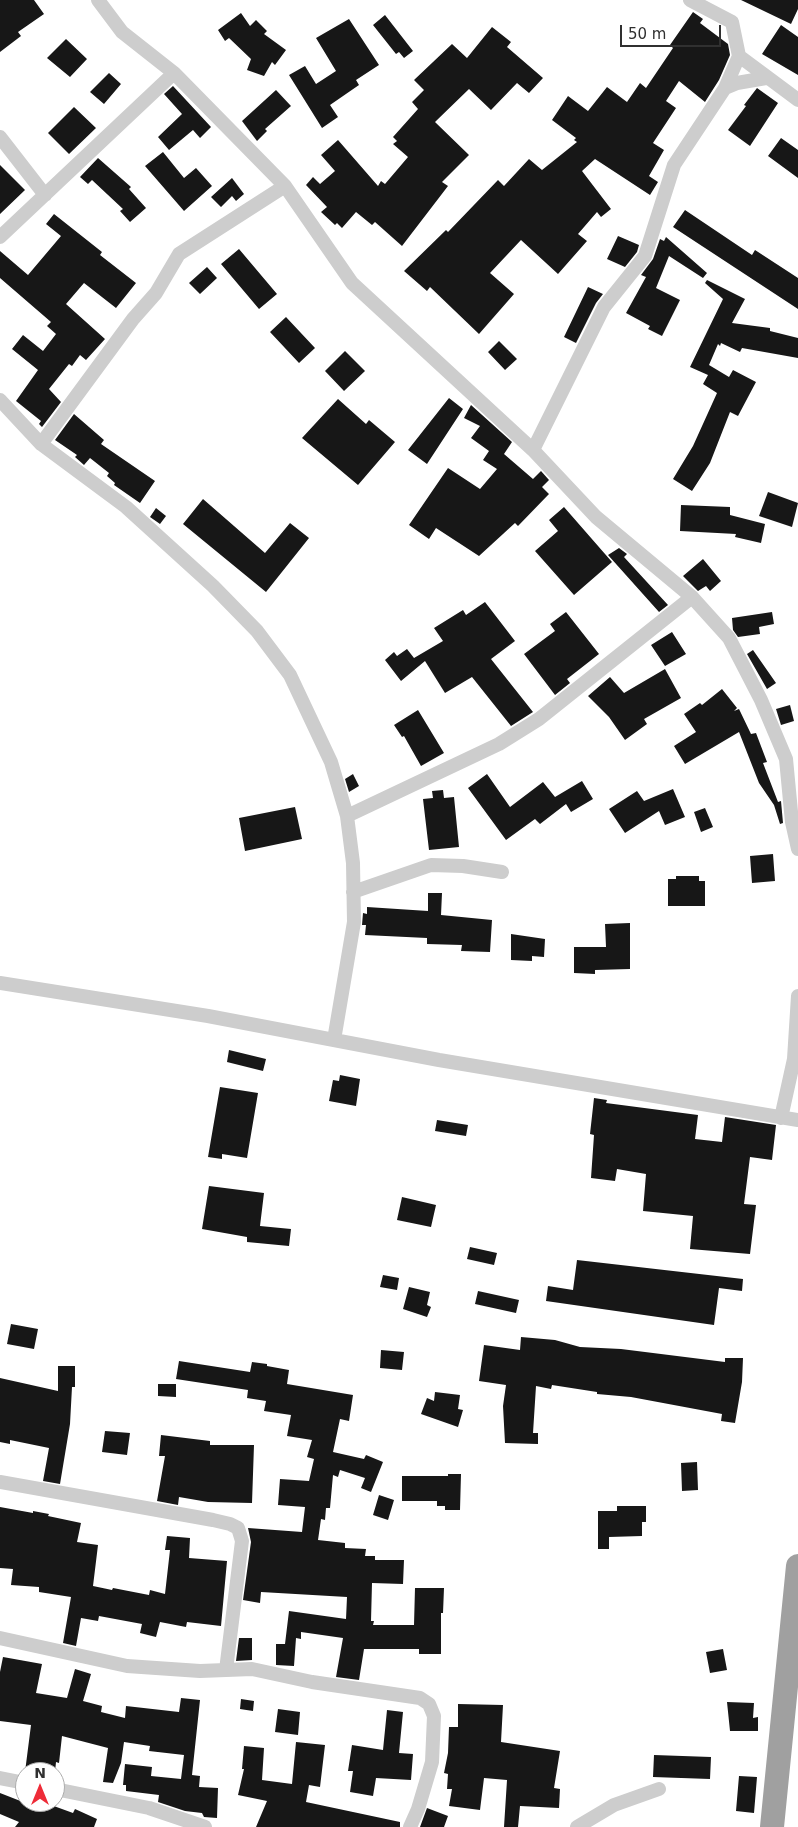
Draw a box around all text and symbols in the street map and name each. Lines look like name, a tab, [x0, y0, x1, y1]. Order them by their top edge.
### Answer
scale bar	[623, 15, 724, 47]
text: 50 m	[628, 25, 666, 43]
north arrow	[15, 1762, 65, 1812]
text: N	[34, 1765, 46, 1781]

